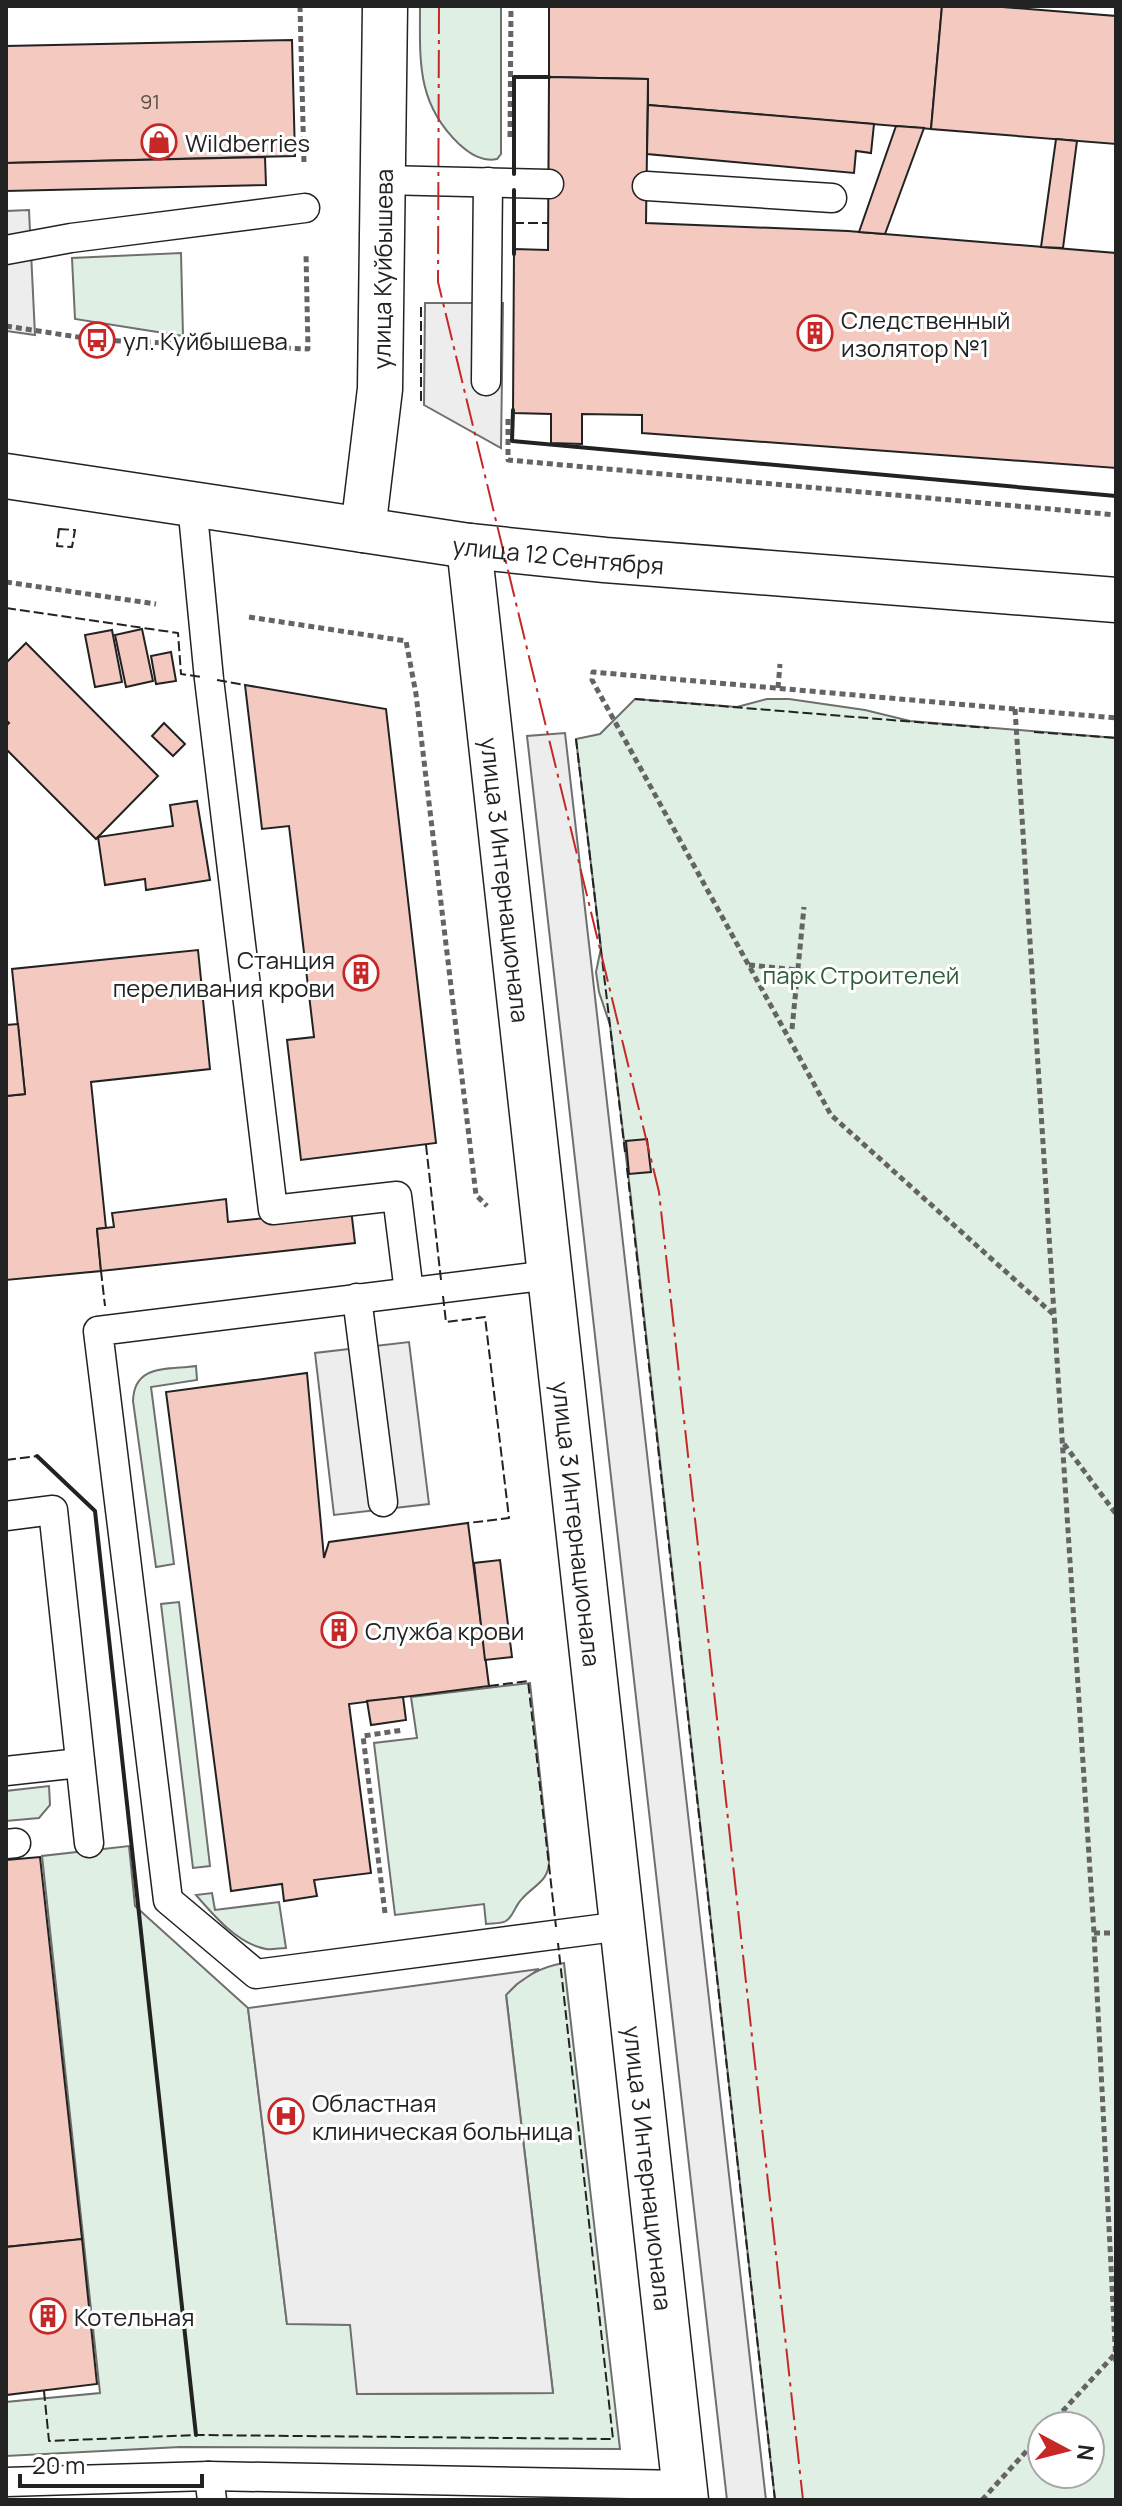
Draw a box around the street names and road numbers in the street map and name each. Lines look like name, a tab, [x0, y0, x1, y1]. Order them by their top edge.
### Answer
street label: улица Куйбышева	[364, 168, 399, 370]
street label: улица 12 Сентября	[450, 527, 665, 581]
street label: улица 3 Интернационала	[474, 736, 538, 1024]
street label: улица 3 Интернационала	[545, 1380, 610, 1668]
street label: улица 3 Интернационала	[617, 2024, 681, 2312]

